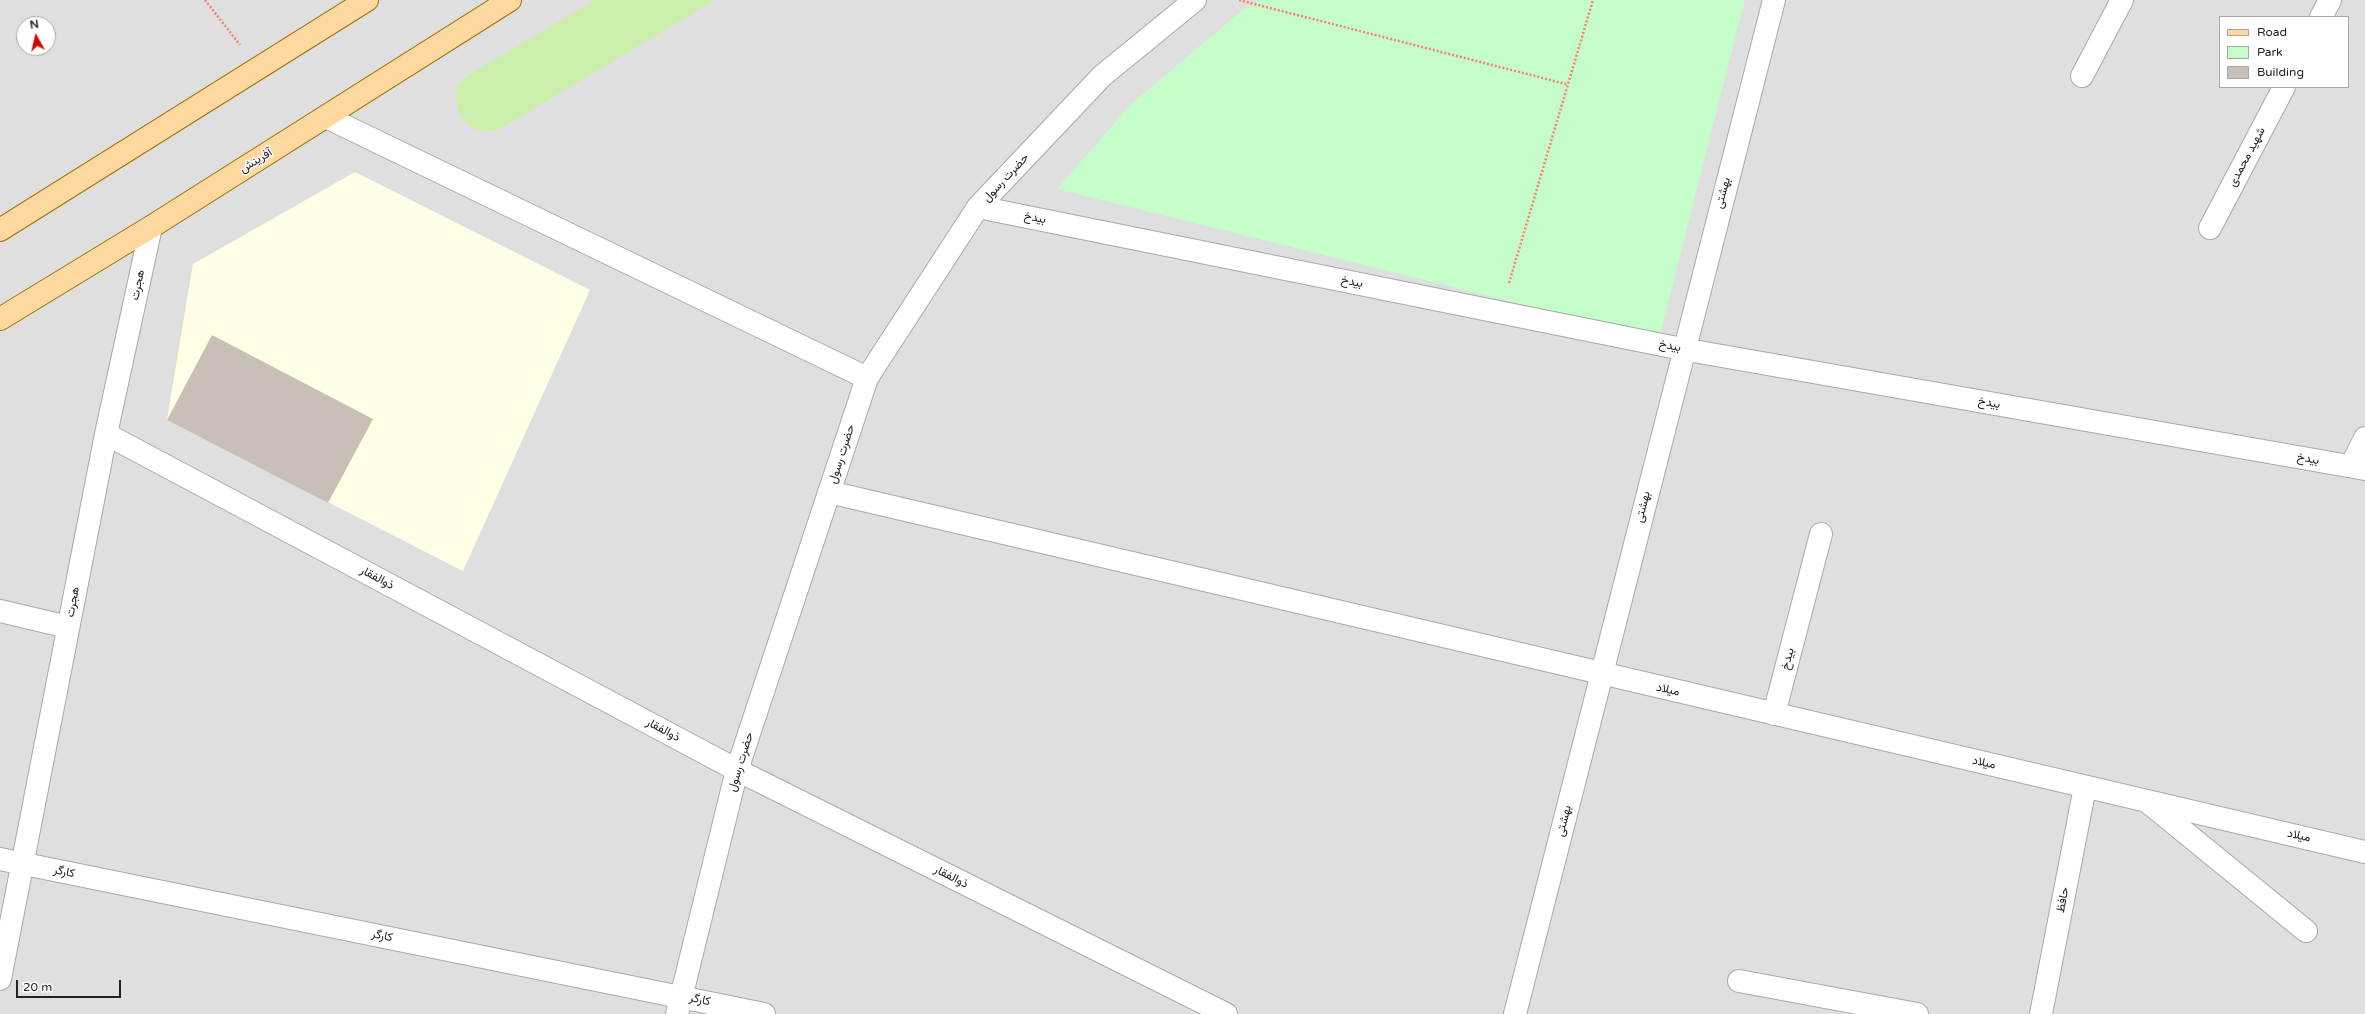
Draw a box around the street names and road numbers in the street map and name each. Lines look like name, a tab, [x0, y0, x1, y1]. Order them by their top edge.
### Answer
street label: شهید محمدی	[2225, 125, 2269, 189]
street label: آفرینش	[237, 145, 275, 177]
street label: حضرت رسول	[980, 151, 1032, 205]
street label: بهشتی	[1712, 176, 1734, 210]
street label: بیدخ	[1023, 209, 1047, 227]
street label: هجرت	[128, 268, 148, 302]
street label: بیدخ	[1340, 273, 1364, 291]
street label: بیدخ	[1658, 337, 1682, 355]
street label: بیدخ	[1977, 394, 2001, 412]
street label: حضرت رسول	[826, 423, 858, 485]
street label: بیدخ	[2296, 450, 2320, 468]
street label: بهشتی	[1632, 490, 1654, 524]
street label: ذوالفقار	[358, 563, 396, 593]
street label: هجرت	[63, 586, 83, 618]
street label: بیدخ	[1778, 646, 1798, 672]
street label: میلاد	[1655, 680, 1681, 700]
street label: ذوالفقار	[644, 715, 682, 745]
street label: حضرت رسول	[725, 731, 757, 793]
street label: میلاد	[1971, 753, 1997, 773]
street label: بهشتی	[1553, 804, 1575, 838]
street label: میلاد	[2286, 826, 2312, 846]
street label: ذوالفقار	[931, 862, 971, 892]
street label: کارگر	[52, 863, 76, 881]
street label: حافظ	[2053, 886, 2073, 914]
street label: کارگر	[370, 927, 394, 945]
street label: کارگر	[688, 991, 712, 1009]

